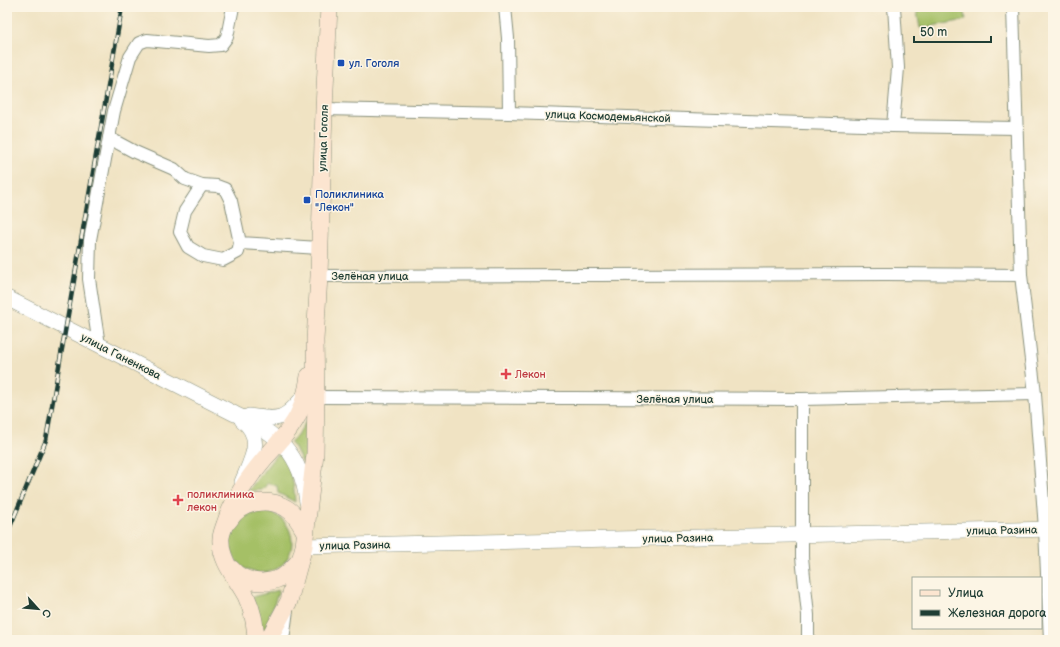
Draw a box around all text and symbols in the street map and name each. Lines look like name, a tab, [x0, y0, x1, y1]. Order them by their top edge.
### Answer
scale bar	[914, 18, 991, 44]
text: 50 m	[920, 25, 947, 40]
place label: ул. Гоголя	[349, 57, 399, 70]
marker: ул. Гоголя	[336, 58, 346, 68]
street label: улица Гоголя	[316, 104, 331, 172]
street label: улица Космодемьянской	[545, 108, 671, 125]
place label: Поликлиника "Лекон"	[315, 188, 385, 214]
marker: Поликлиника "Лекон"	[302, 195, 312, 205]
street label: Зелёная улица	[331, 270, 409, 283]
street label: улица Ганенкова	[79, 331, 163, 382]
marker: Лекон	[500, 368, 512, 380]
place label: Лекон	[514, 368, 546, 381]
street label: Зелёная улица	[636, 393, 714, 406]
place label: поликлиника лекон	[187, 488, 255, 514]
marker: поликлиника лекон	[172, 494, 184, 506]
street label: улица Разина	[966, 523, 1038, 538]
street label: улица Разина	[642, 531, 714, 546]
street label: улица Разина	[319, 538, 391, 553]
legend	[912, 577, 1042, 629]
text: Улица	[948, 586, 984, 601]
north arrow	[18, 589, 58, 629]
text: Железная дорога	[948, 606, 1046, 621]
text: С	[39, 607, 54, 620]

